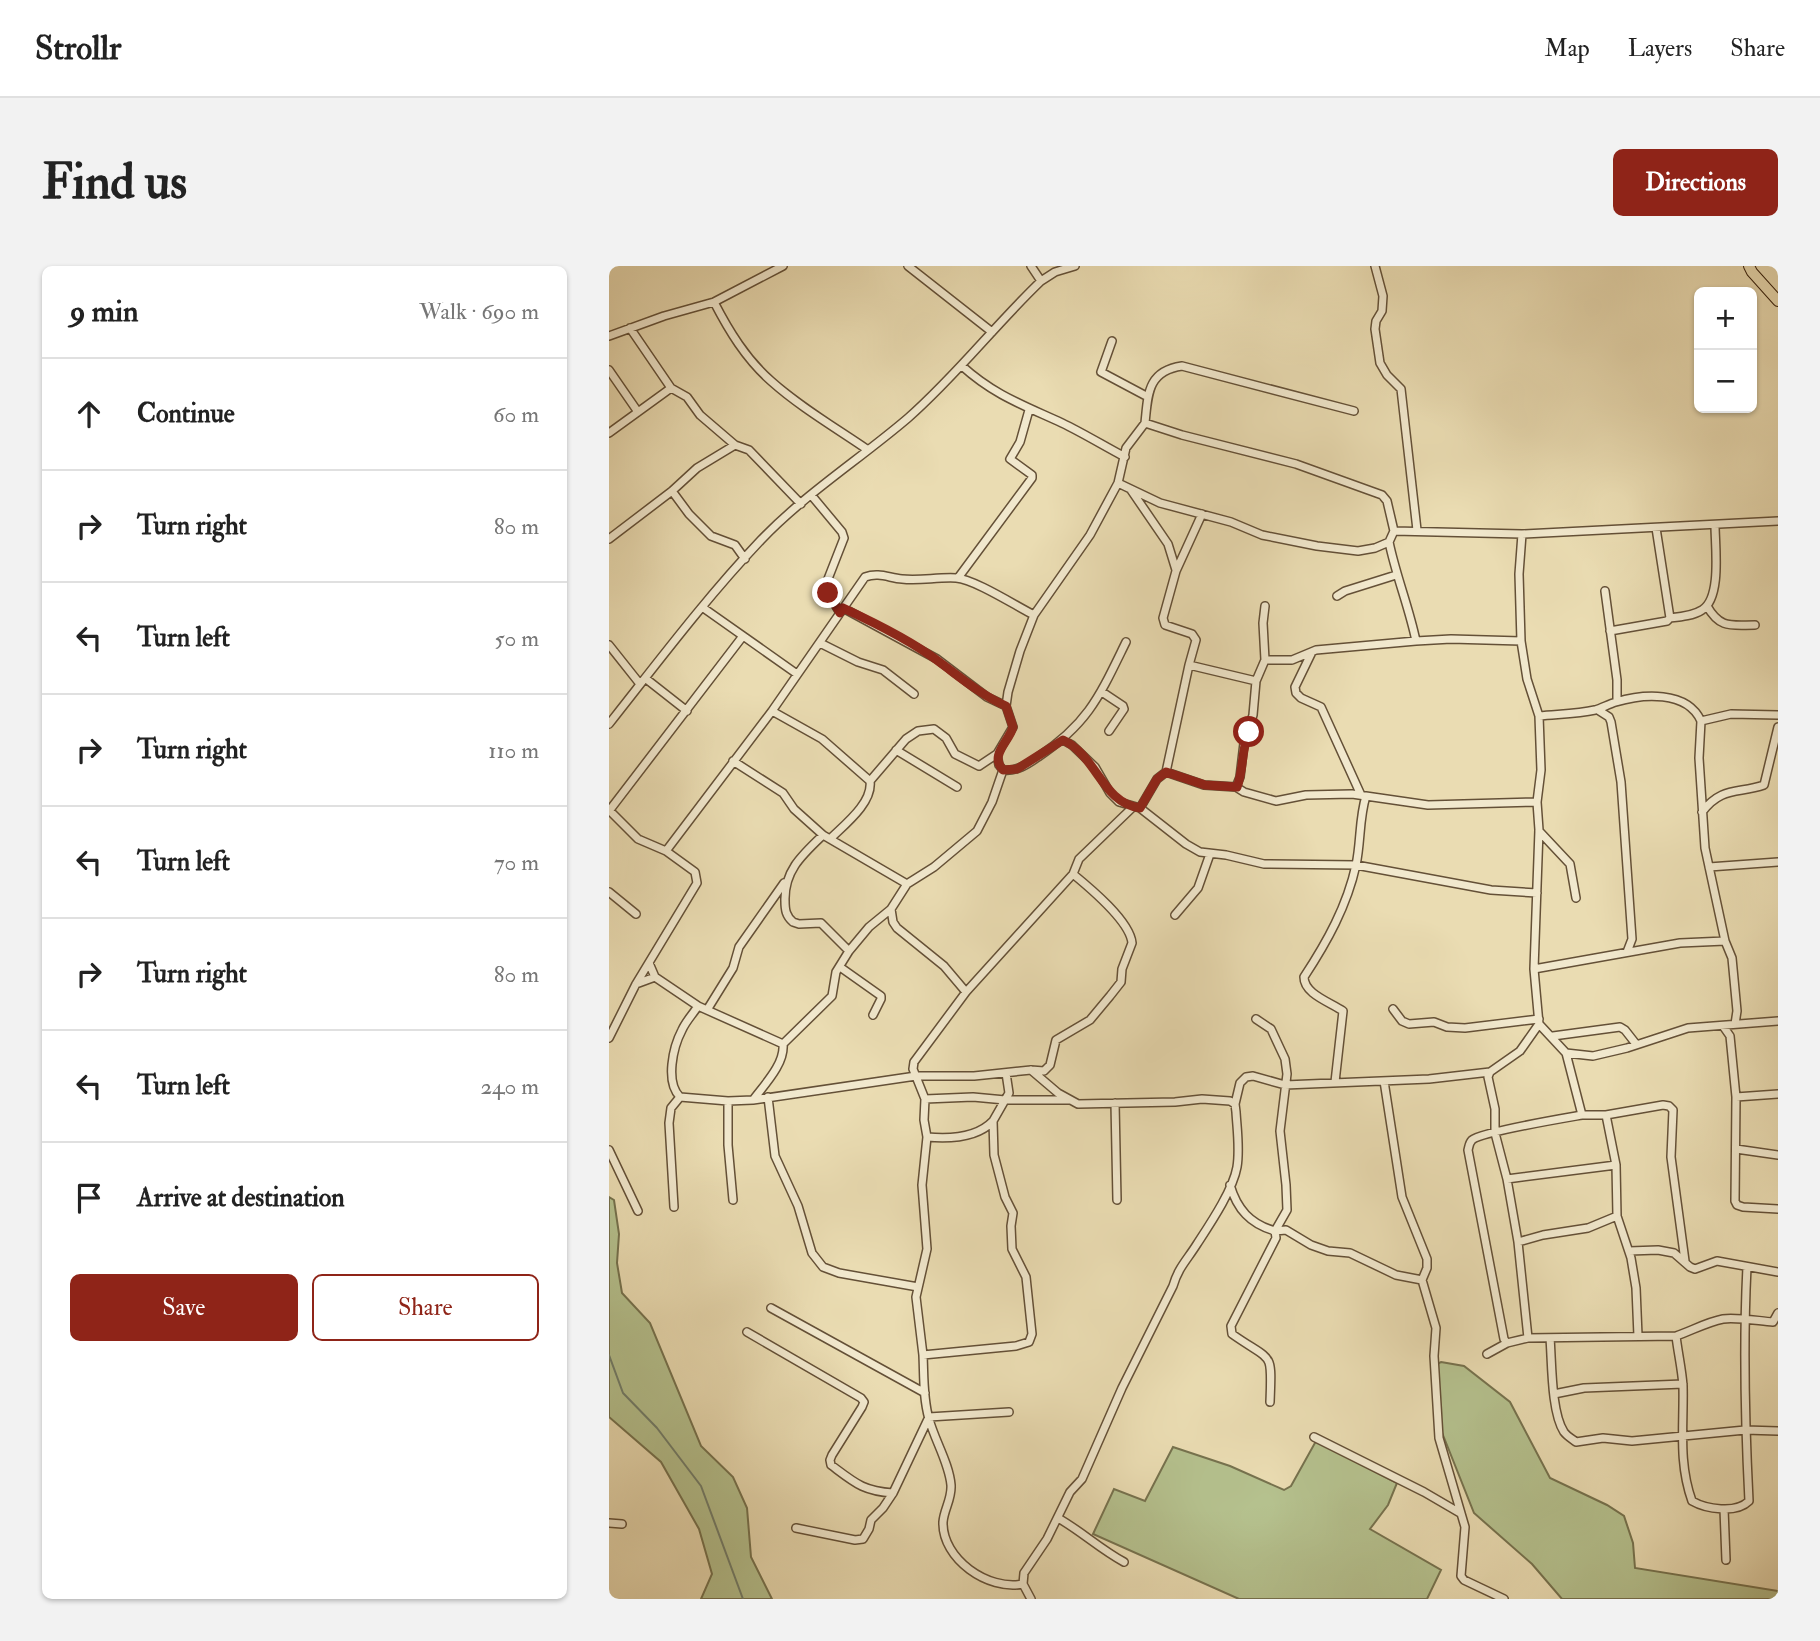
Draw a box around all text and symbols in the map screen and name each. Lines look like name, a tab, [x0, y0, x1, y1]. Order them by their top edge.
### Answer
text: Strollr	[35, 28, 121, 69]
text: Map	[1545, 33, 1590, 64]
text: Layers	[1628, 33, 1692, 64]
text: Share	[1730, 33, 1785, 64]
button: Directions	[1613, 149, 1778, 216]
text: Find us	[42, 152, 187, 213]
map controls	[1694, 287, 1757, 413]
button: +	[1694, 287, 1757, 350]
text: 9 min	[70, 293, 138, 330]
text: Walk · 690 m	[419, 297, 539, 326]
button: −	[1694, 350, 1757, 413]
icon: ahead	[70, 395, 108, 433]
text: Continue	[137, 398, 235, 430]
text: 60 m	[493, 400, 539, 429]
icon: right	[70, 507, 108, 545]
text: Turn right	[137, 510, 247, 542]
text: 80 m	[494, 512, 539, 541]
route end	[812, 577, 843, 608]
icon: left	[70, 619, 108, 657]
text: Turn left	[137, 622, 230, 654]
text: 50 m	[495, 624, 539, 653]
route start	[1233, 716, 1264, 747]
icon: right	[70, 731, 108, 769]
text: Turn right	[137, 734, 247, 766]
text: 110 m	[488, 736, 539, 765]
icon: left	[70, 843, 108, 881]
text: Turn left	[137, 846, 230, 878]
text: 70 m	[494, 848, 539, 877]
icon: right	[70, 955, 108, 993]
text: Turn right	[137, 958, 247, 990]
text: 80 m	[494, 960, 539, 989]
icon: left	[70, 1067, 108, 1105]
text: Turn left	[137, 1070, 230, 1102]
text: 240 m	[480, 1072, 539, 1101]
icon: arrive	[70, 1179, 108, 1217]
text: Arrive at destination	[137, 1182, 345, 1214]
button: Save	[70, 1274, 298, 1341]
button: Share	[312, 1274, 539, 1341]

